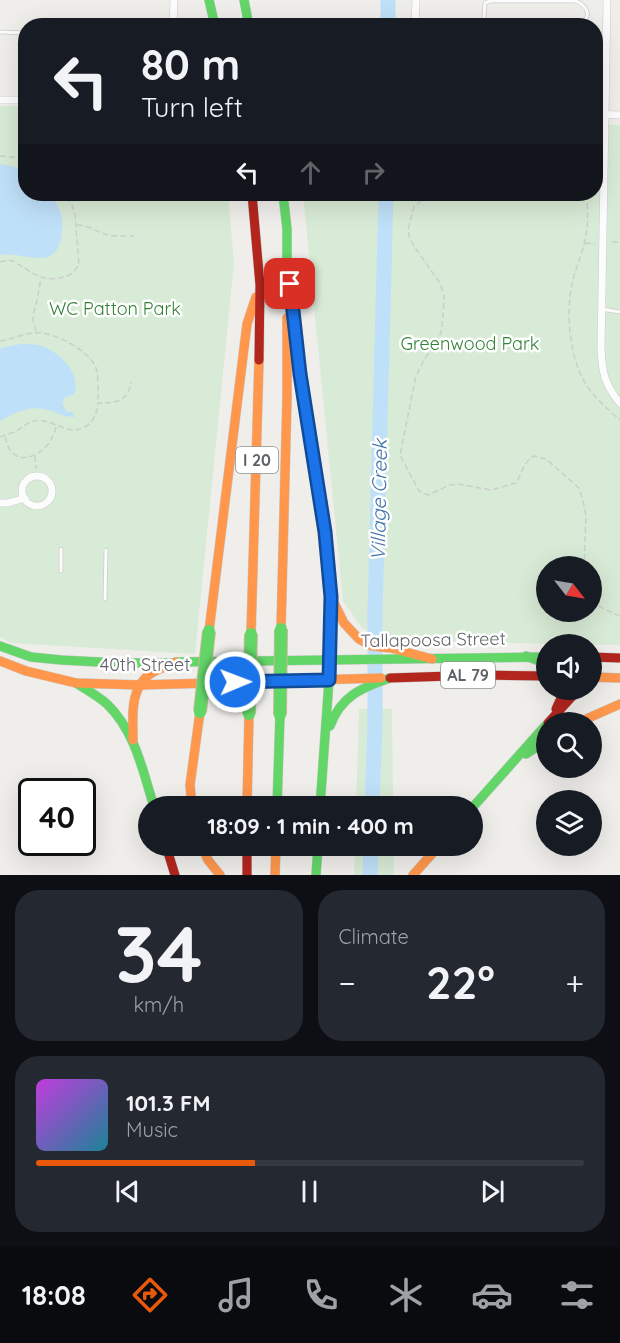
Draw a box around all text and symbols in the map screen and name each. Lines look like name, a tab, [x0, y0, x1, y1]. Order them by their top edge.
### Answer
text: 80 m	[141, 38, 240, 91]
icon: left	[42, 42, 120, 120]
text: Turn left	[141, 90, 243, 124]
icon: left	[231, 156, 264, 189]
icon: ahead	[294, 156, 327, 189]
icon: right	[357, 156, 390, 189]
pin	[264, 258, 315, 309]
icon: arrive	[273, 267, 306, 300]
park label: WC Patton Park	[49, 297, 181, 320]
park label: Greenwood Park	[401, 332, 540, 355]
water label: Village Creek	[365, 437, 392, 561]
road number: I 20	[236, 447, 278, 473]
north arrow	[536, 556, 602, 622]
map controls	[536, 556, 602, 856]
street label: Tallapoosa Street	[360, 627, 506, 652]
button: sound	[536, 634, 602, 700]
position arrow	[203, 650, 267, 714]
street label: 40th Street	[100, 653, 190, 676]
road number: AL 79	[441, 662, 495, 688]
button: search	[536, 712, 602, 778]
speed limit sign: 40	[18, 778, 96, 856]
button: layers	[536, 790, 602, 856]
text: 18:09 · 1 min · 400 m	[207, 812, 414, 840]
text: 34	[115, 904, 203, 1002]
text: Climate	[339, 924, 409, 949]
text: 22°	[426, 954, 495, 1010]
text: −	[339, 962, 356, 1003]
text: +	[565, 962, 584, 1003]
text: km/h	[133, 992, 184, 1017]
text: 101.3 FM	[126, 1089, 210, 1117]
text: Music	[126, 1117, 178, 1142]
icon: previous	[111, 1175, 144, 1208]
icon: pause	[293, 1175, 326, 1208]
icon: next	[476, 1175, 509, 1208]
icon: directions	[129, 1274, 171, 1316]
icon: music	[215, 1274, 257, 1316]
icon: phone	[300, 1274, 342, 1316]
icon: climate	[385, 1274, 427, 1316]
icon: car	[471, 1274, 513, 1316]
icon: filters	[556, 1274, 598, 1316]
text: 18:08	[22, 1278, 86, 1312]

